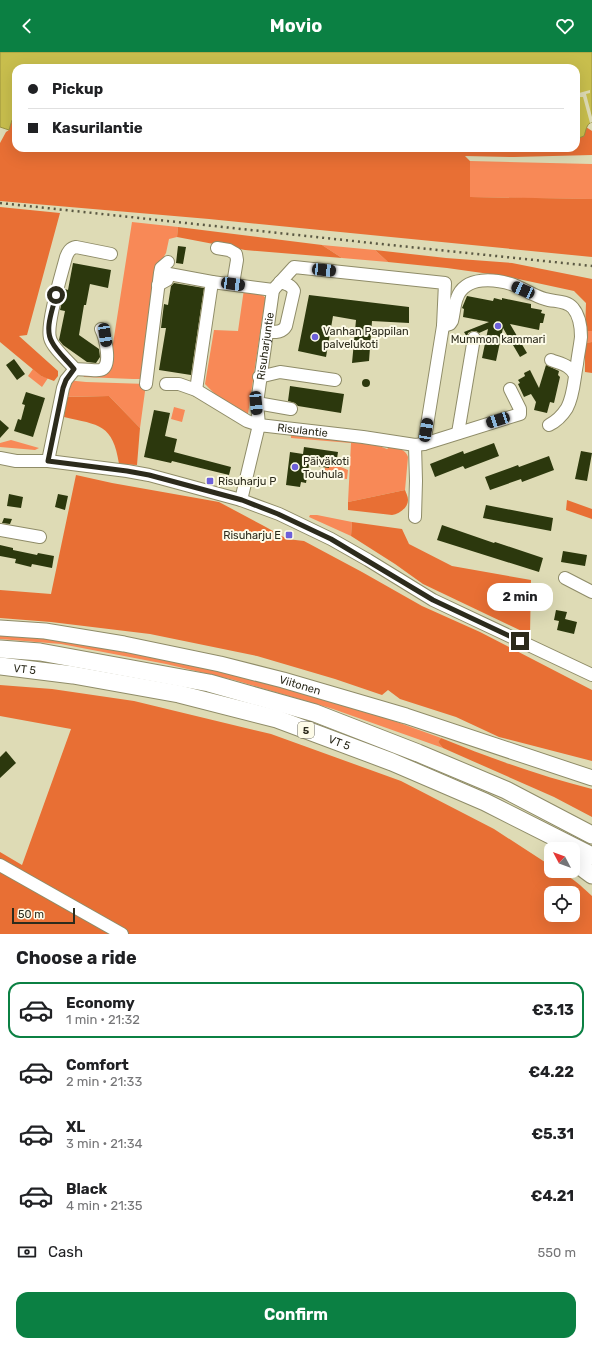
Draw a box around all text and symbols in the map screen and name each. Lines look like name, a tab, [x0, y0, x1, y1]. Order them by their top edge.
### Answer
icon: back	[16, 15, 38, 37]
text: Movio	[270, 15, 322, 37]
icon: heart	[554, 15, 576, 37]
text: Pickup	[52, 80, 103, 98]
text: Kasurilantie	[52, 119, 143, 137]
car	[311, 263, 337, 277]
car	[220, 276, 246, 292]
car	[510, 280, 536, 300]
route start	[47, 286, 65, 304]
street label: Risuharjuntie	[254, 311, 277, 381]
marker: Mummon kammari	[493, 321, 503, 331]
car	[97, 322, 113, 348]
place label: Vanhan Pappilan palvelukoti	[323, 325, 409, 351]
marker: Vanhan Pappilan palvelukoti	[310, 332, 320, 342]
place label: Mummon kammari	[451, 333, 545, 346]
car	[249, 391, 263, 415]
car	[485, 411, 511, 429]
car	[418, 417, 434, 443]
street label: Risulantie	[277, 421, 328, 440]
place label: Päiväkoti Touhula	[303, 455, 349, 481]
marker: Päiväkoti Touhula	[290, 462, 300, 472]
place label: Risuharju P	[218, 475, 276, 488]
marker: Risuharju P	[205, 476, 215, 486]
place label: Risuharju E	[223, 529, 281, 542]
marker: Risuharju E	[284, 530, 294, 540]
callout: 2 min	[487, 583, 553, 611]
text: 2 min	[502, 589, 538, 604]
route end	[511, 632, 529, 650]
street label: VT 5	[13, 662, 37, 677]
street label: Viitonen	[278, 673, 322, 698]
road number: 5	[298, 722, 314, 738]
street label: VT 5	[326, 733, 352, 753]
north arrow	[544, 842, 580, 878]
map controls	[544, 842, 580, 922]
button: locate	[544, 886, 580, 922]
scale bar	[12, 906, 75, 925]
text: 50 m	[18, 908, 44, 921]
text: Choose a ride	[16, 947, 137, 969]
icon: car	[18, 992, 54, 1028]
text: Economy	[66, 994, 135, 1012]
text: €3.13	[532, 1001, 574, 1019]
text: 1 min · 21:32	[66, 1012, 140, 1027]
icon: car	[18, 1054, 54, 1090]
text: Comfort	[66, 1056, 129, 1074]
text: €4.22	[528, 1063, 574, 1081]
text: 2 min · 21:33	[66, 1074, 142, 1089]
icon: car	[18, 1116, 54, 1152]
text: XL	[66, 1118, 85, 1136]
text: €5.31	[531, 1125, 574, 1143]
text: 3 min · 21:34	[66, 1136, 143, 1151]
icon: car	[18, 1178, 54, 1214]
text: Black	[66, 1180, 107, 1198]
text: €4.21	[531, 1187, 574, 1205]
text: 4 min · 21:35	[66, 1198, 143, 1213]
icon: cash	[16, 1241, 38, 1263]
text: Cash	[48, 1243, 83, 1261]
text: 550 m	[538, 1245, 576, 1260]
button: Confirm	[16, 1292, 576, 1338]

